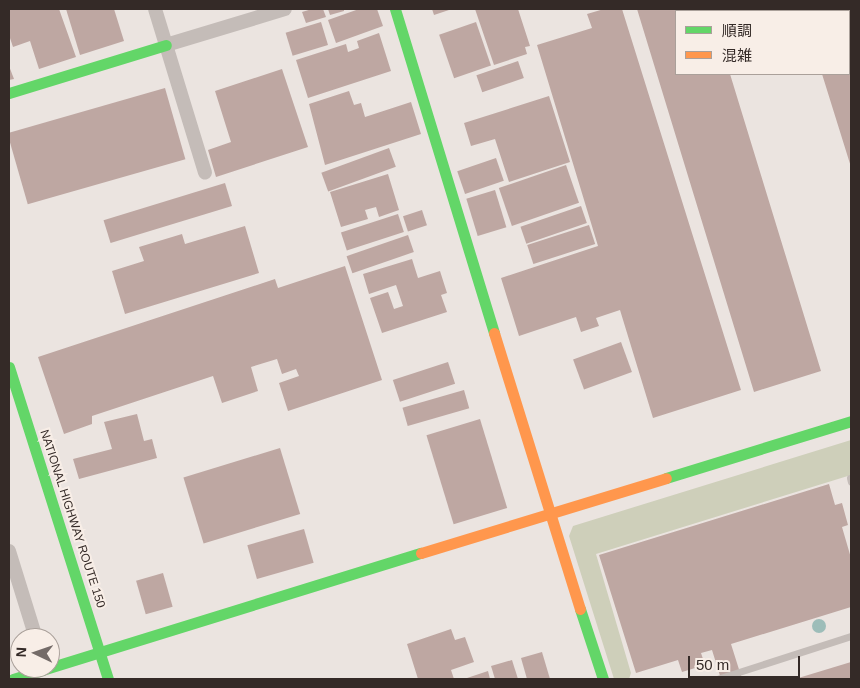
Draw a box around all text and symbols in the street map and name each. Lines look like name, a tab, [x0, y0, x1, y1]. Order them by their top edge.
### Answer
legend	[675, 10, 850, 75]
text: 順調	[722, 22, 752, 39]
text: 混雑	[722, 47, 752, 64]
street label: NATIONAL HIGHWAY ROUTE 150	[36, 428, 108, 610]
north arrow	[10, 628, 60, 678]
scale bar	[690, 646, 802, 678]
text: N	[13, 647, 29, 658]
text: 50 m	[696, 656, 729, 673]

